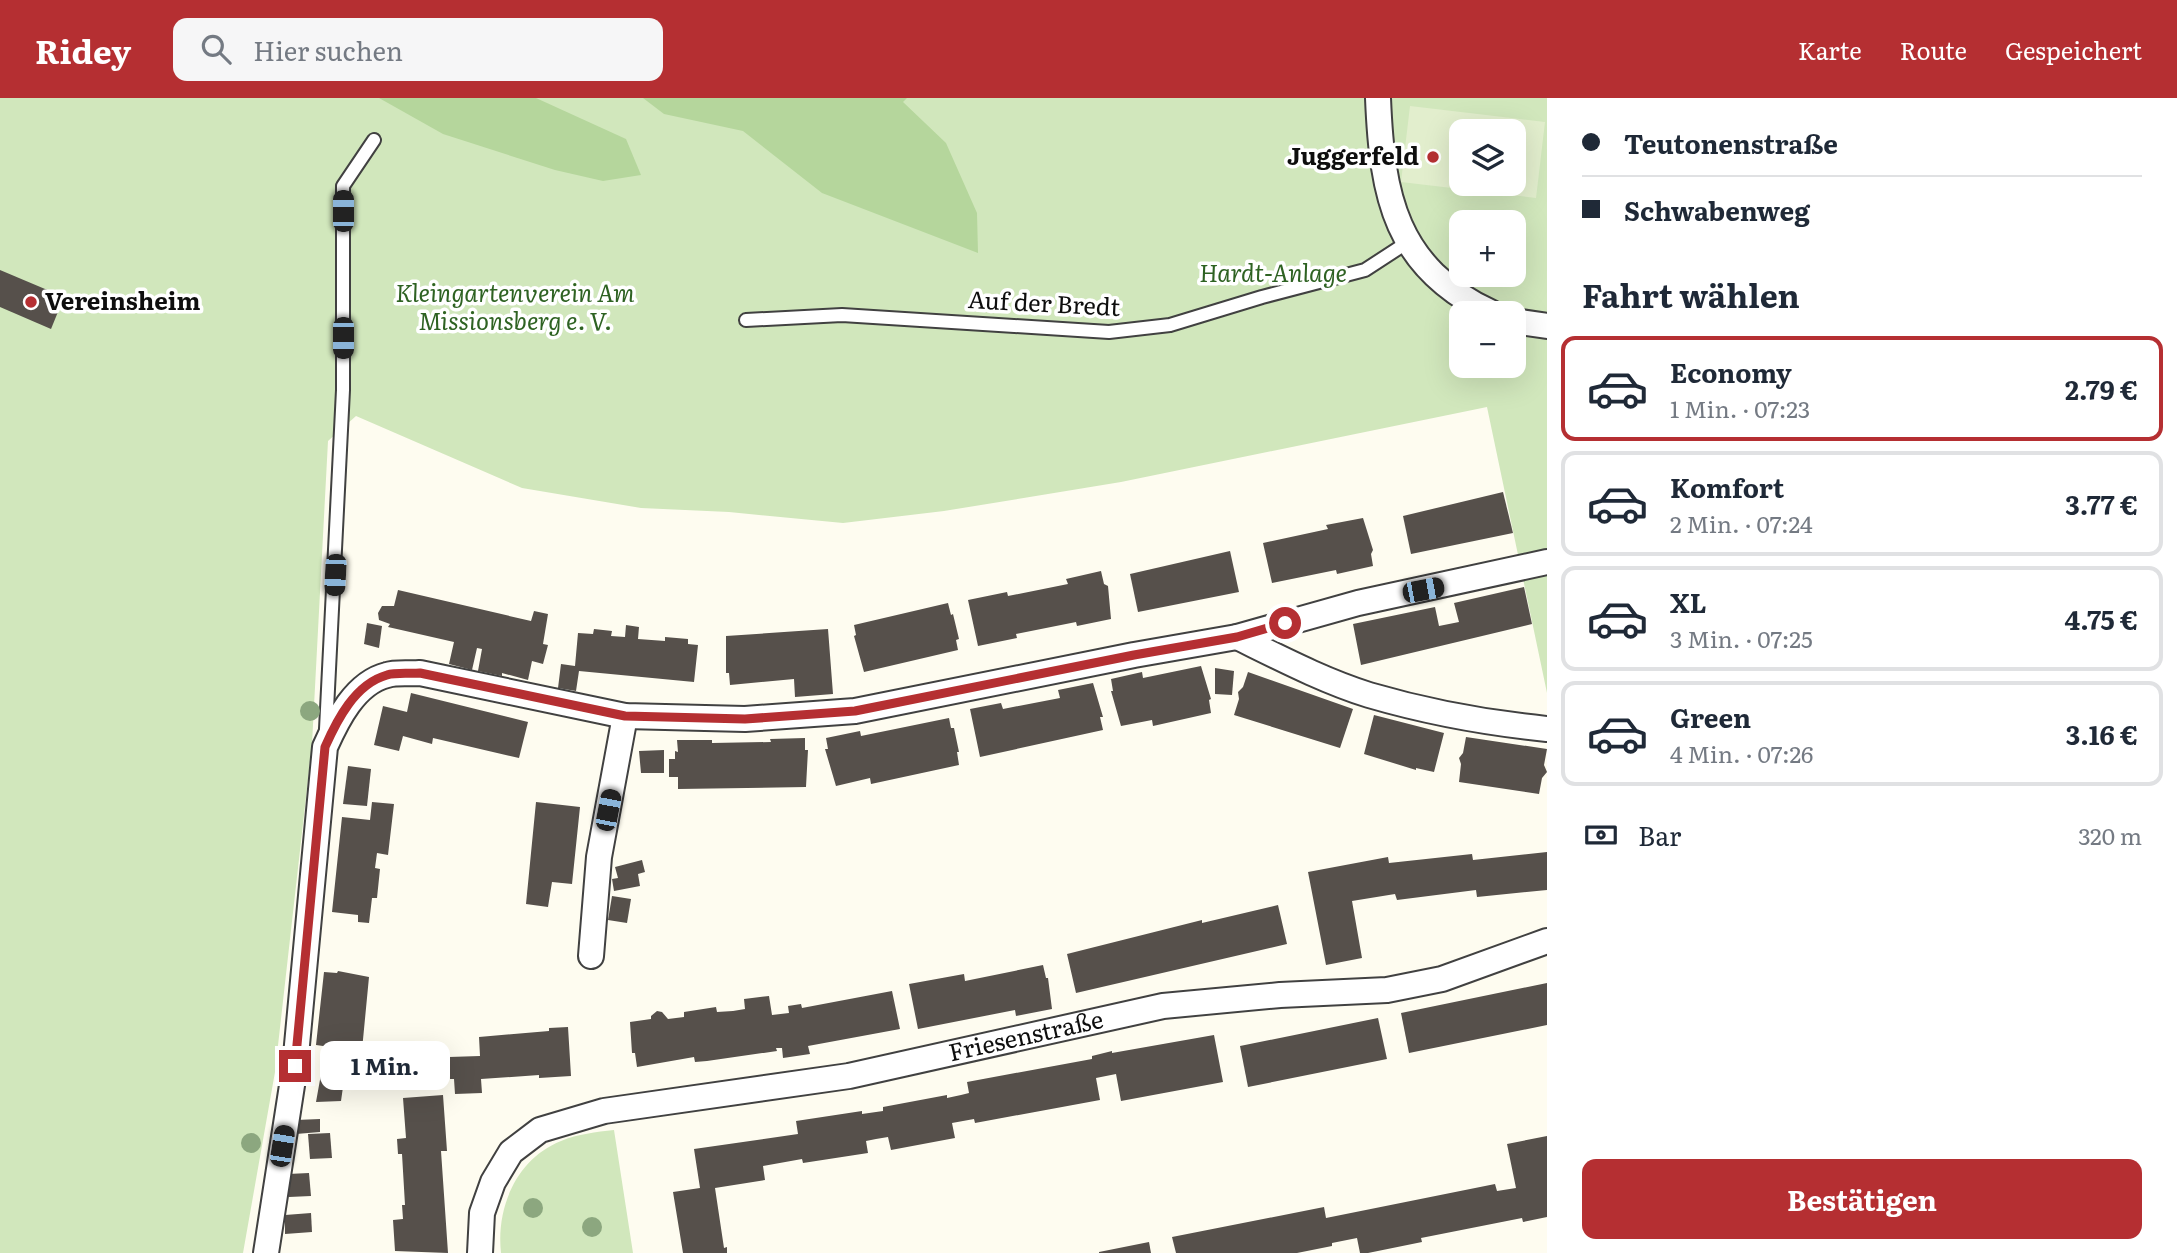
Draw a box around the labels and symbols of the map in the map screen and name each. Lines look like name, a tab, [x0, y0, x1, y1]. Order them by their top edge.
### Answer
place label: Juggerfeld	[1287, 137, 1419, 172]
marker: Juggerfeld	[1425, 149, 1441, 165]
car	[333, 190, 354, 232]
park label: Hardt-Anlage	[1199, 254, 1347, 289]
park label: Kleingartenverein Am Missionsberg e. V.	[395, 274, 635, 337]
street label: Auf der Bredt	[967, 280, 1121, 323]
place label: Vereinsheim	[45, 282, 201, 317]
marker: Vereinsheim	[23, 294, 39, 310]
car	[333, 317, 354, 359]
car	[324, 553, 347, 597]
car	[1401, 576, 1446, 604]
route start	[1269, 607, 1301, 639]
car	[594, 787, 623, 833]
street label: Friesenstraße	[945, 1000, 1106, 1068]
callout: 1 Min.	[320, 1042, 449, 1090]
route end	[279, 1050, 311, 1082]
car	[269, 1124, 296, 1168]

